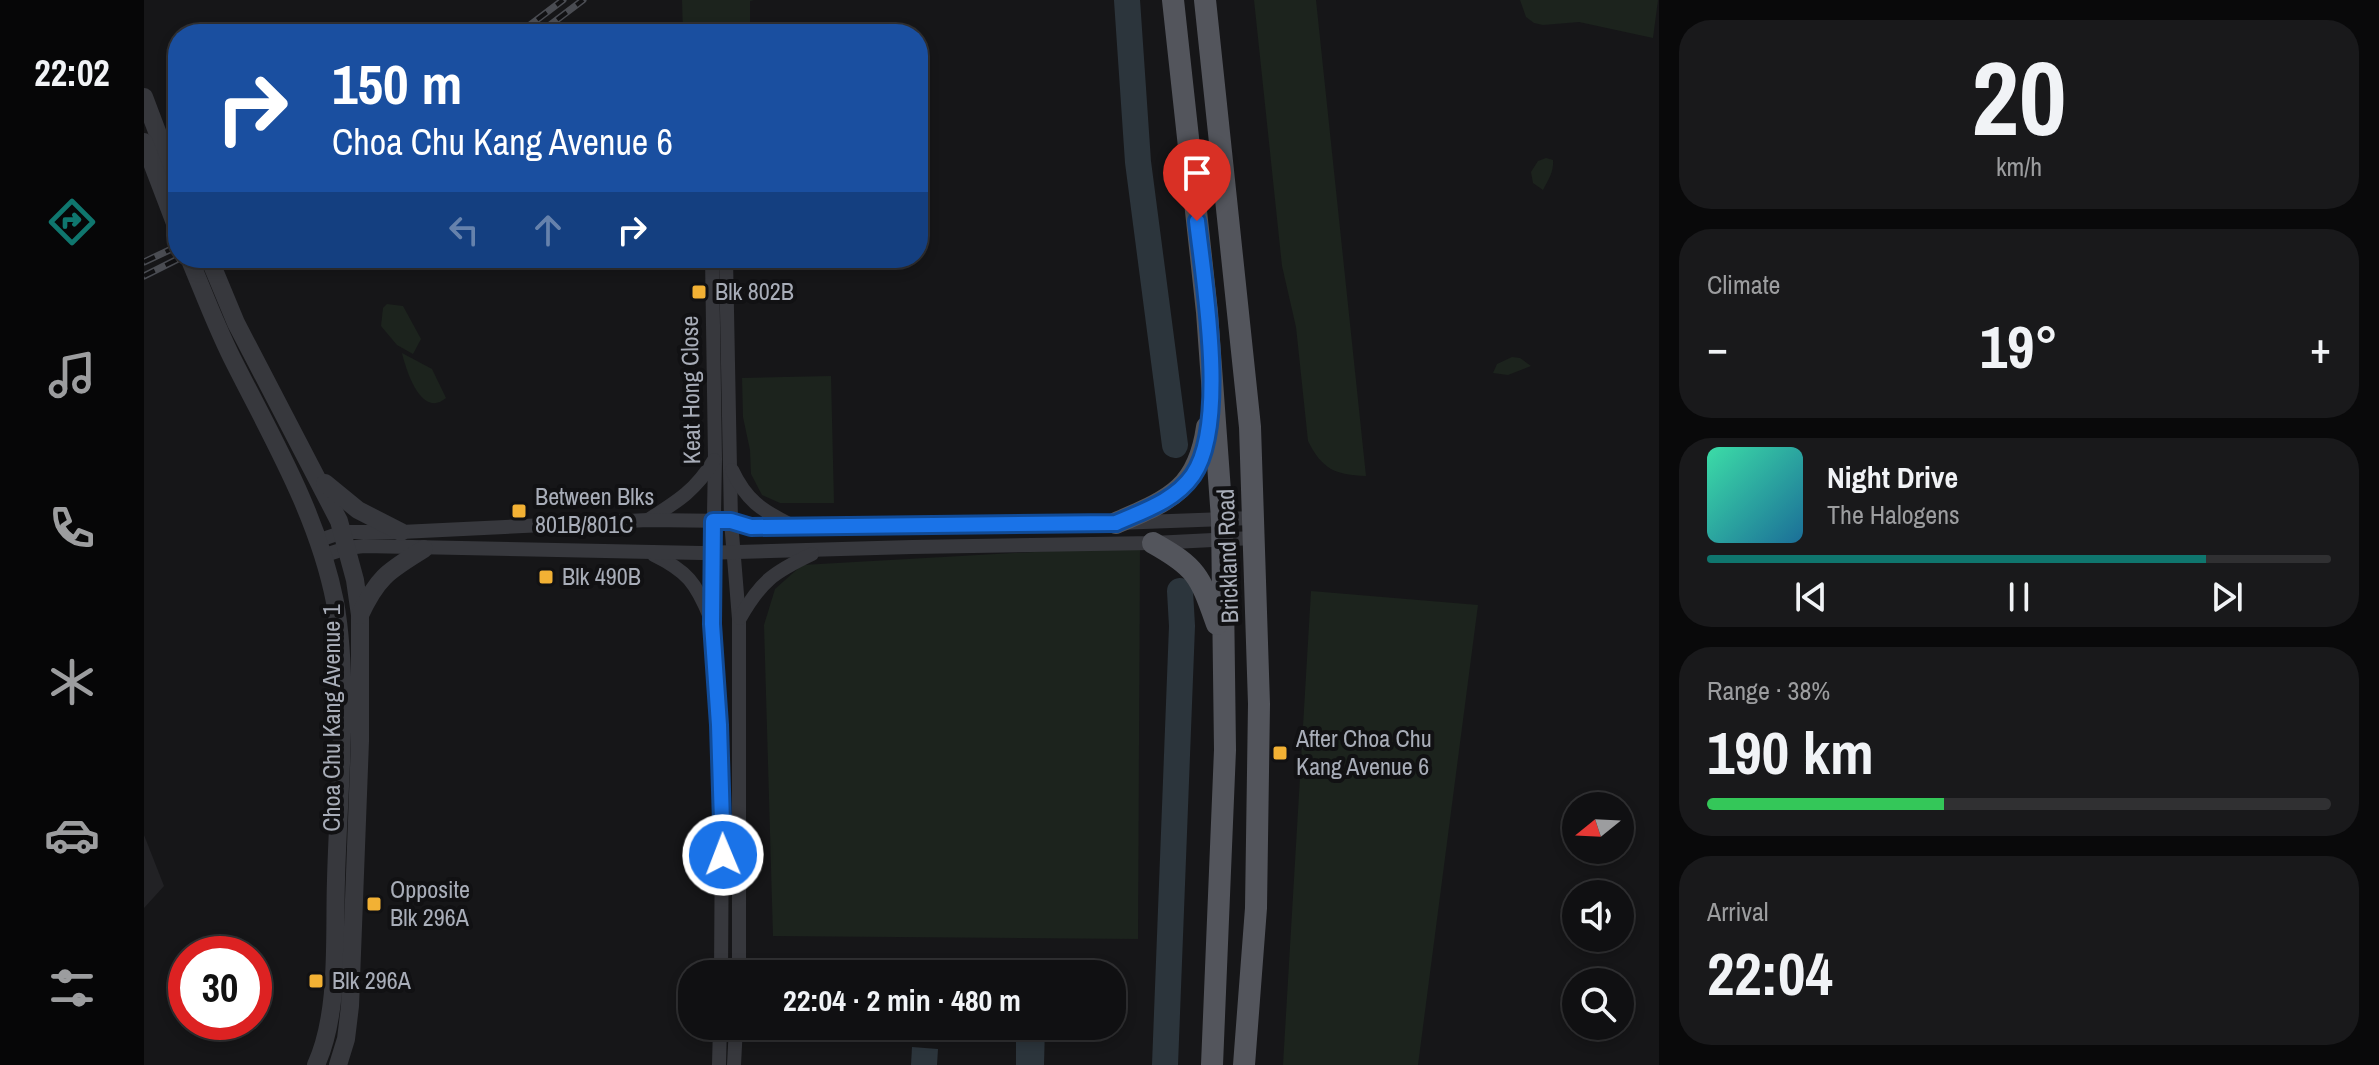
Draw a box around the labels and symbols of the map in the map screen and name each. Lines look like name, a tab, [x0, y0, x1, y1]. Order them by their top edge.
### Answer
pin	[1163, 139, 1231, 221]
place label: Blk 802B	[715, 275, 794, 307]
marker: Blk 802B	[690, 283, 708, 301]
street label: Keat Hong Close	[673, 315, 707, 465]
place label: Between Blks 801B/801C	[535, 480, 654, 540]
street label: Brickland Road	[1209, 488, 1245, 624]
marker: Between Blks 801B/801C	[510, 502, 528, 520]
place label: Blk 490B	[562, 560, 641, 592]
marker: Blk 490B	[537, 568, 555, 586]
street label: Choa Chu Kang Avenue 1	[315, 604, 347, 832]
place label: After Choa Chu Kang Avenue 6	[1295, 722, 1432, 782]
marker: After Choa Chu Kang Avenue 6	[1271, 744, 1289, 762]
north arrow	[1562, 792, 1634, 864]
position arrow	[681, 813, 765, 897]
place label: Opposite Blk 296A	[390, 873, 470, 933]
marker: Opposite Blk 296A	[365, 895, 383, 913]
speed limit sign: 30	[168, 936, 272, 1040]
place label: Blk 296A	[332, 964, 412, 996]
marker: Blk 296A	[307, 972, 325, 990]

